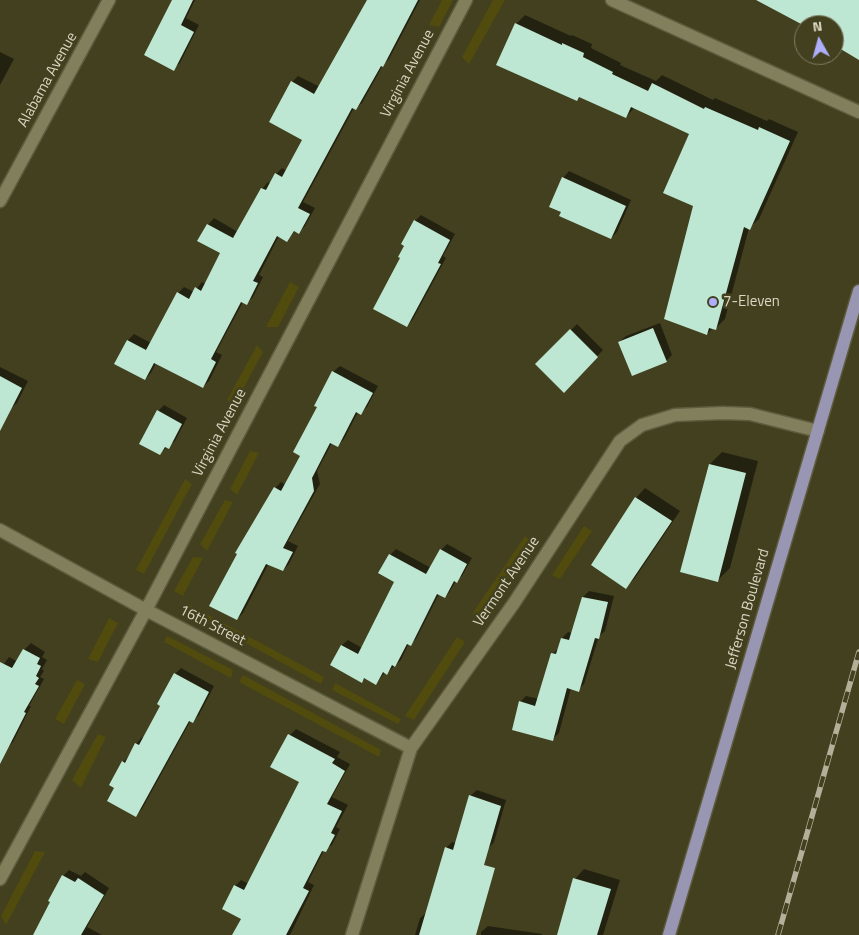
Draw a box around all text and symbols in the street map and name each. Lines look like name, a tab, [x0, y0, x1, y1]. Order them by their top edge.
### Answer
north arrow	[794, 15, 844, 65]
text: N	[811, 15, 823, 37]
street label: Virginia Avenue	[377, 27, 439, 121]
street label: Alabama Avenue	[15, 29, 81, 131]
place label: 7-Eleven	[723, 293, 780, 311]
marker: 7-Eleven	[707, 296, 719, 308]
street label: Virginia Avenue	[189, 386, 251, 480]
street label: Vermont Avenue	[470, 533, 544, 631]
street label: Jefferson Boulevard	[722, 547, 774, 671]
street label: 16th Street	[176, 602, 248, 650]

